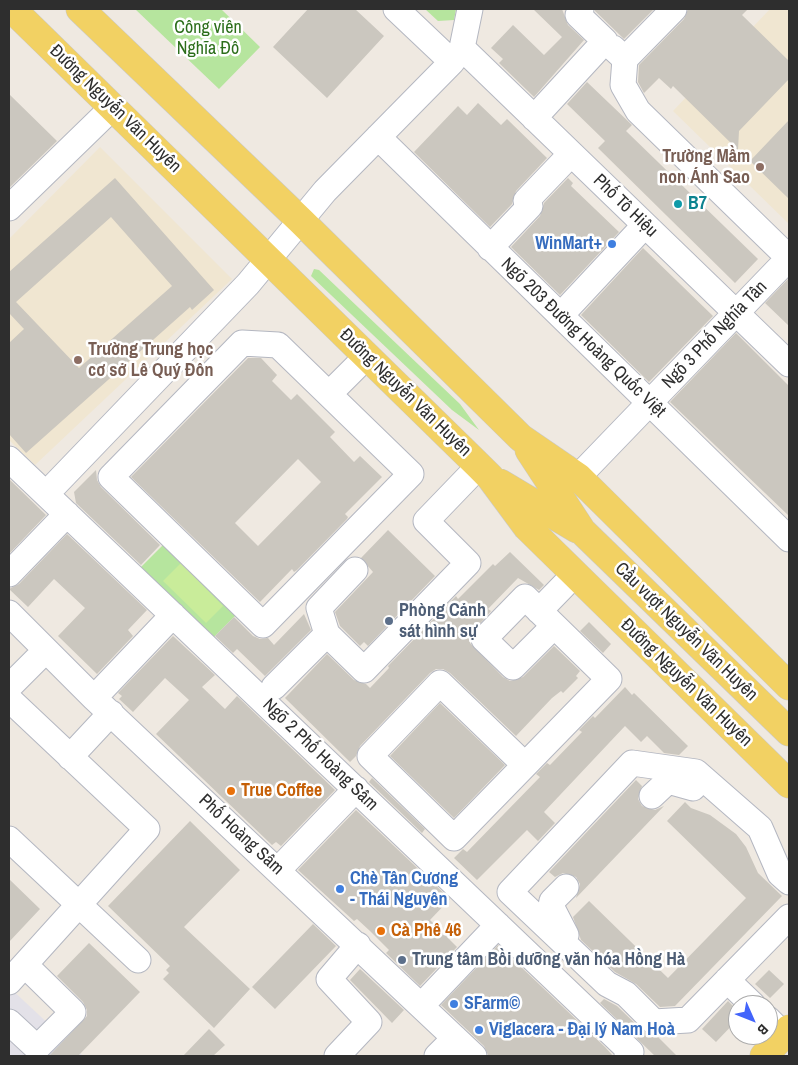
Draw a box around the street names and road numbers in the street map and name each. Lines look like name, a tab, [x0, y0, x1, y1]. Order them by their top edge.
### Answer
street label: Đường Nguyễn Văn Huyên	[45, 41, 185, 177]
street label: Phố Tô Hiệu	[588, 170, 662, 242]
street label: Ngõ 203 Đường Hoàng Quốc Việt	[496, 254, 670, 422]
street label: Ngõ 3 Phố Nghĩa Tân	[658, 277, 772, 393]
street label: Đường Nguyễn Văn Huyên	[335, 325, 475, 461]
street label: Cầu vượt Nguyễn Văn Huyên	[610, 558, 762, 706]
street label: Đường Nguyễn Văn Huyên	[616, 615, 756, 751]
street label: Ngõ 2 Phố Hoàng Sâm	[258, 695, 382, 815]
street label: Phố Hoàng Sâm	[194, 790, 288, 880]

